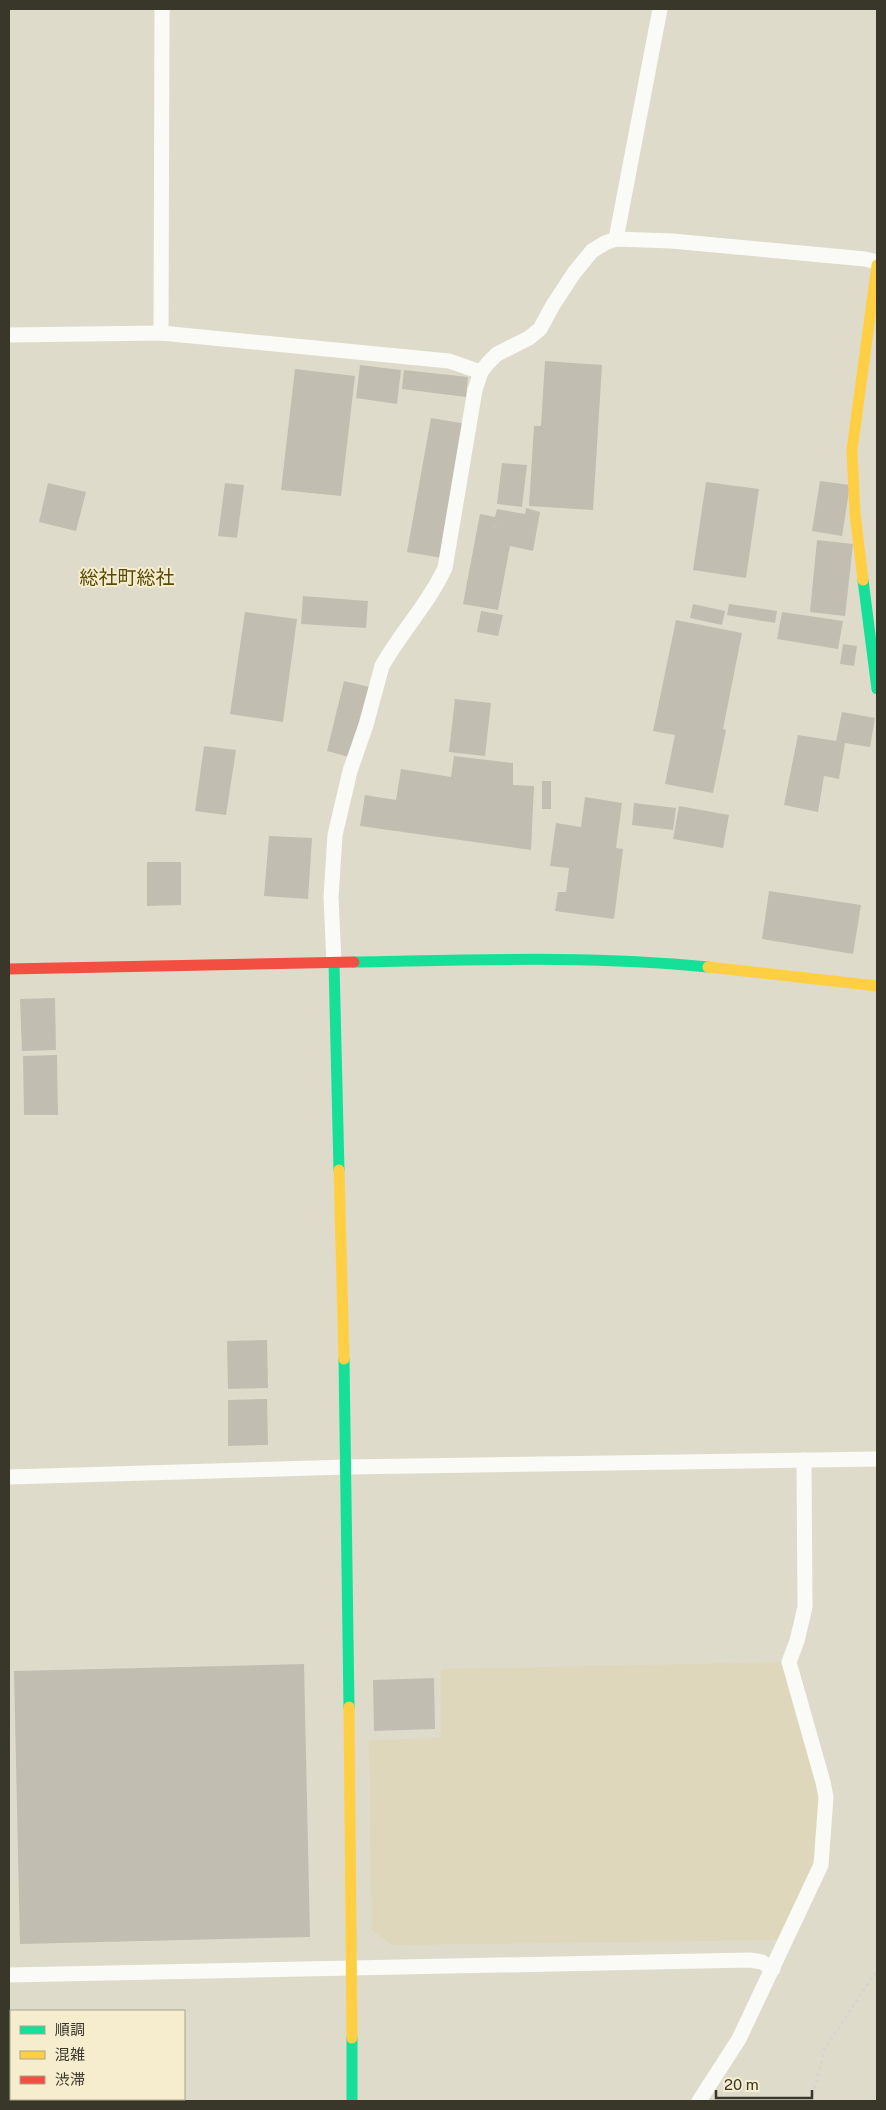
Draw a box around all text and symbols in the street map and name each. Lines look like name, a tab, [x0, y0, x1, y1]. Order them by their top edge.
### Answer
district label: 総社町総社	[79, 566, 175, 588]
legend	[10, 2010, 185, 2100]
text: 順調	[55, 2021, 85, 2038]
text: 混雑	[55, 2046, 85, 2063]
scale bar	[716, 2068, 812, 2100]
text: 渋滞	[55, 2071, 85, 2088]
text: 20 m	[724, 2076, 759, 2093]

